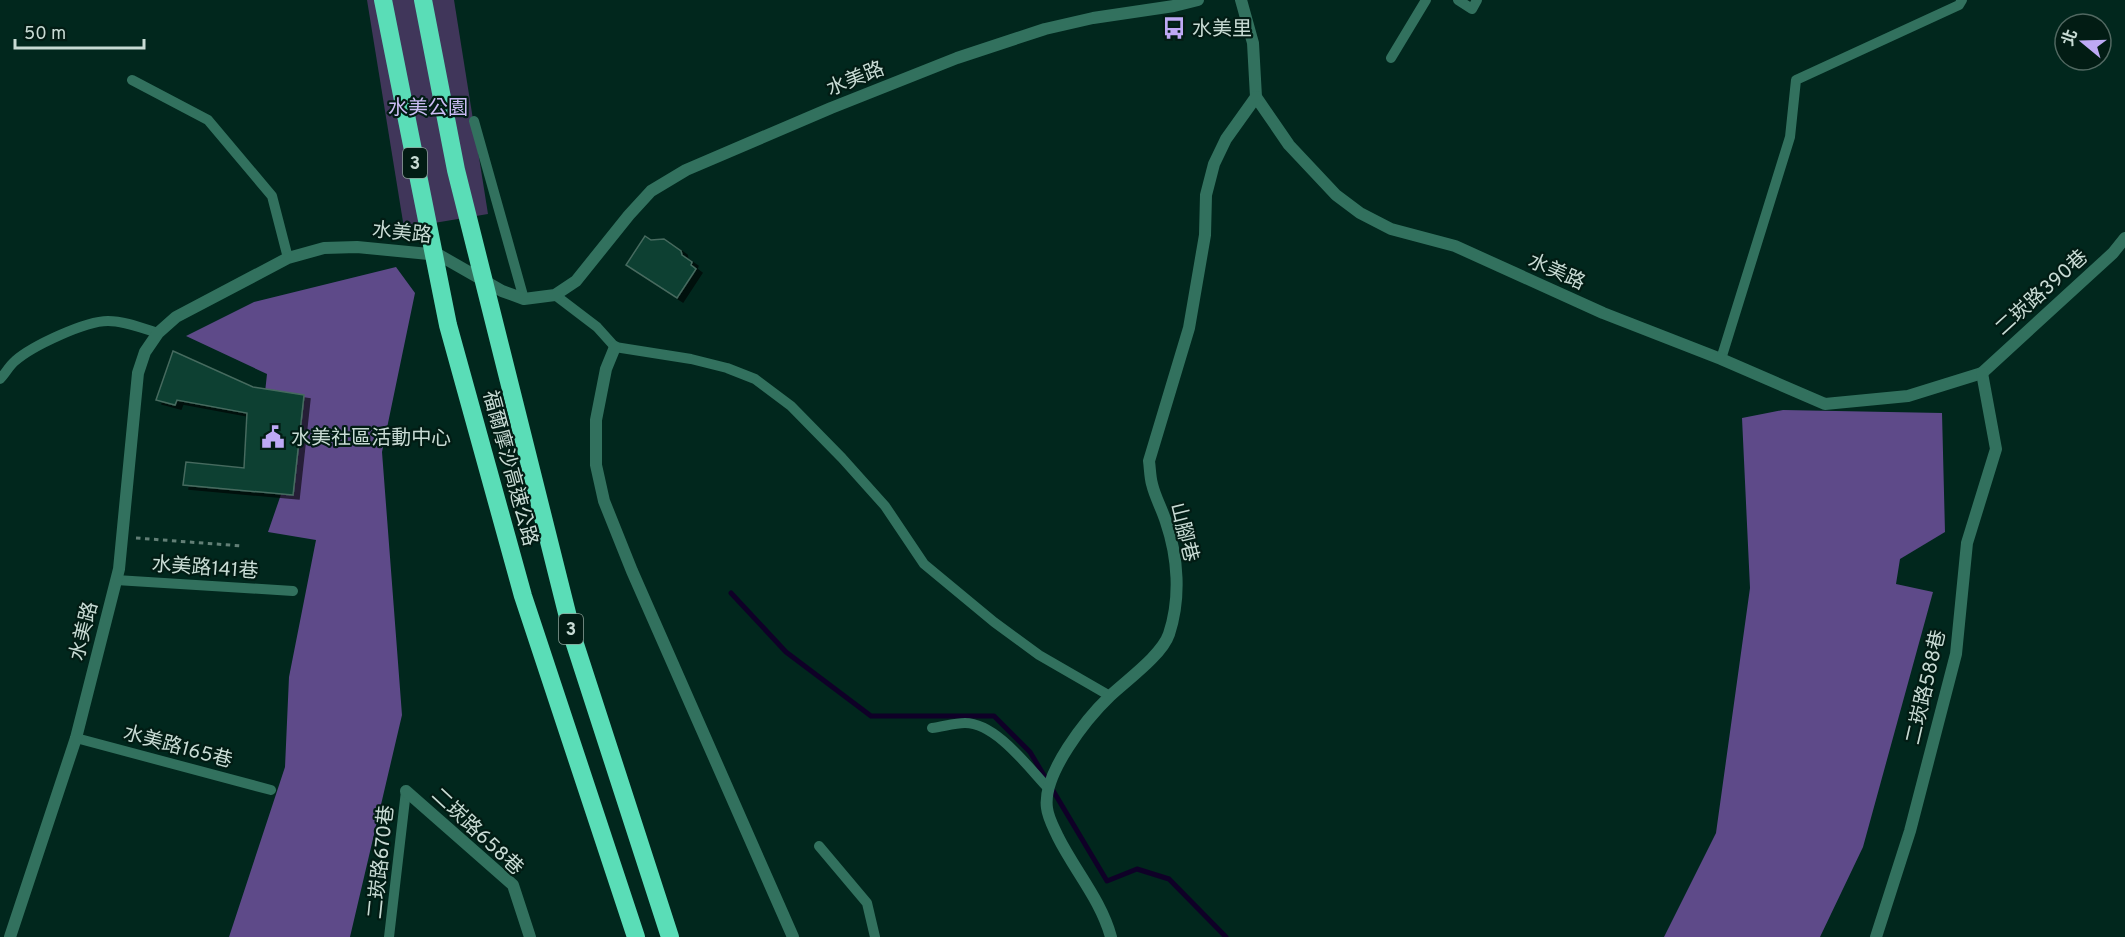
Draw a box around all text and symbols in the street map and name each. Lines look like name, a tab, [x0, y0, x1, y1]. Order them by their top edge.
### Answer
scale bar	[15, 12, 144, 50]
north arrow	[2053, 12, 2113, 72]
bus stop icon: 水美里	[1161, 15, 1187, 41]
place label: 水美里	[1192, 17, 1252, 43]
text: 50 m	[24, 23, 66, 46]
text: 北	[2059, 27, 2083, 49]
street label: 水美路	[823, 57, 888, 103]
park label: 水美公園	[388, 96, 468, 122]
road number: 3	[403, 148, 427, 178]
street label: 水美路	[371, 218, 433, 250]
street label: 二崁路390巷	[1990, 245, 2094, 342]
street label: 水美路	[1523, 249, 1589, 297]
street label: 福爾摩沙高速公路	[476, 388, 542, 549]
public building icon: 水美社區活動中心	[260, 424, 286, 450]
place label: 水美社區活動中心	[291, 426, 451, 452]
street label: 山腳巷	[1163, 500, 1203, 565]
street label: 水美路141巷	[151, 552, 259, 586]
street label: 水美路	[65, 599, 105, 664]
road number: 3	[559, 614, 583, 644]
street label: 二崁路588巷	[1901, 628, 1953, 747]
street label: 水美路165巷	[120, 721, 235, 775]
street label: 二崁路658巷	[425, 783, 528, 882]
street label: 二崁路670巷	[363, 804, 401, 920]

